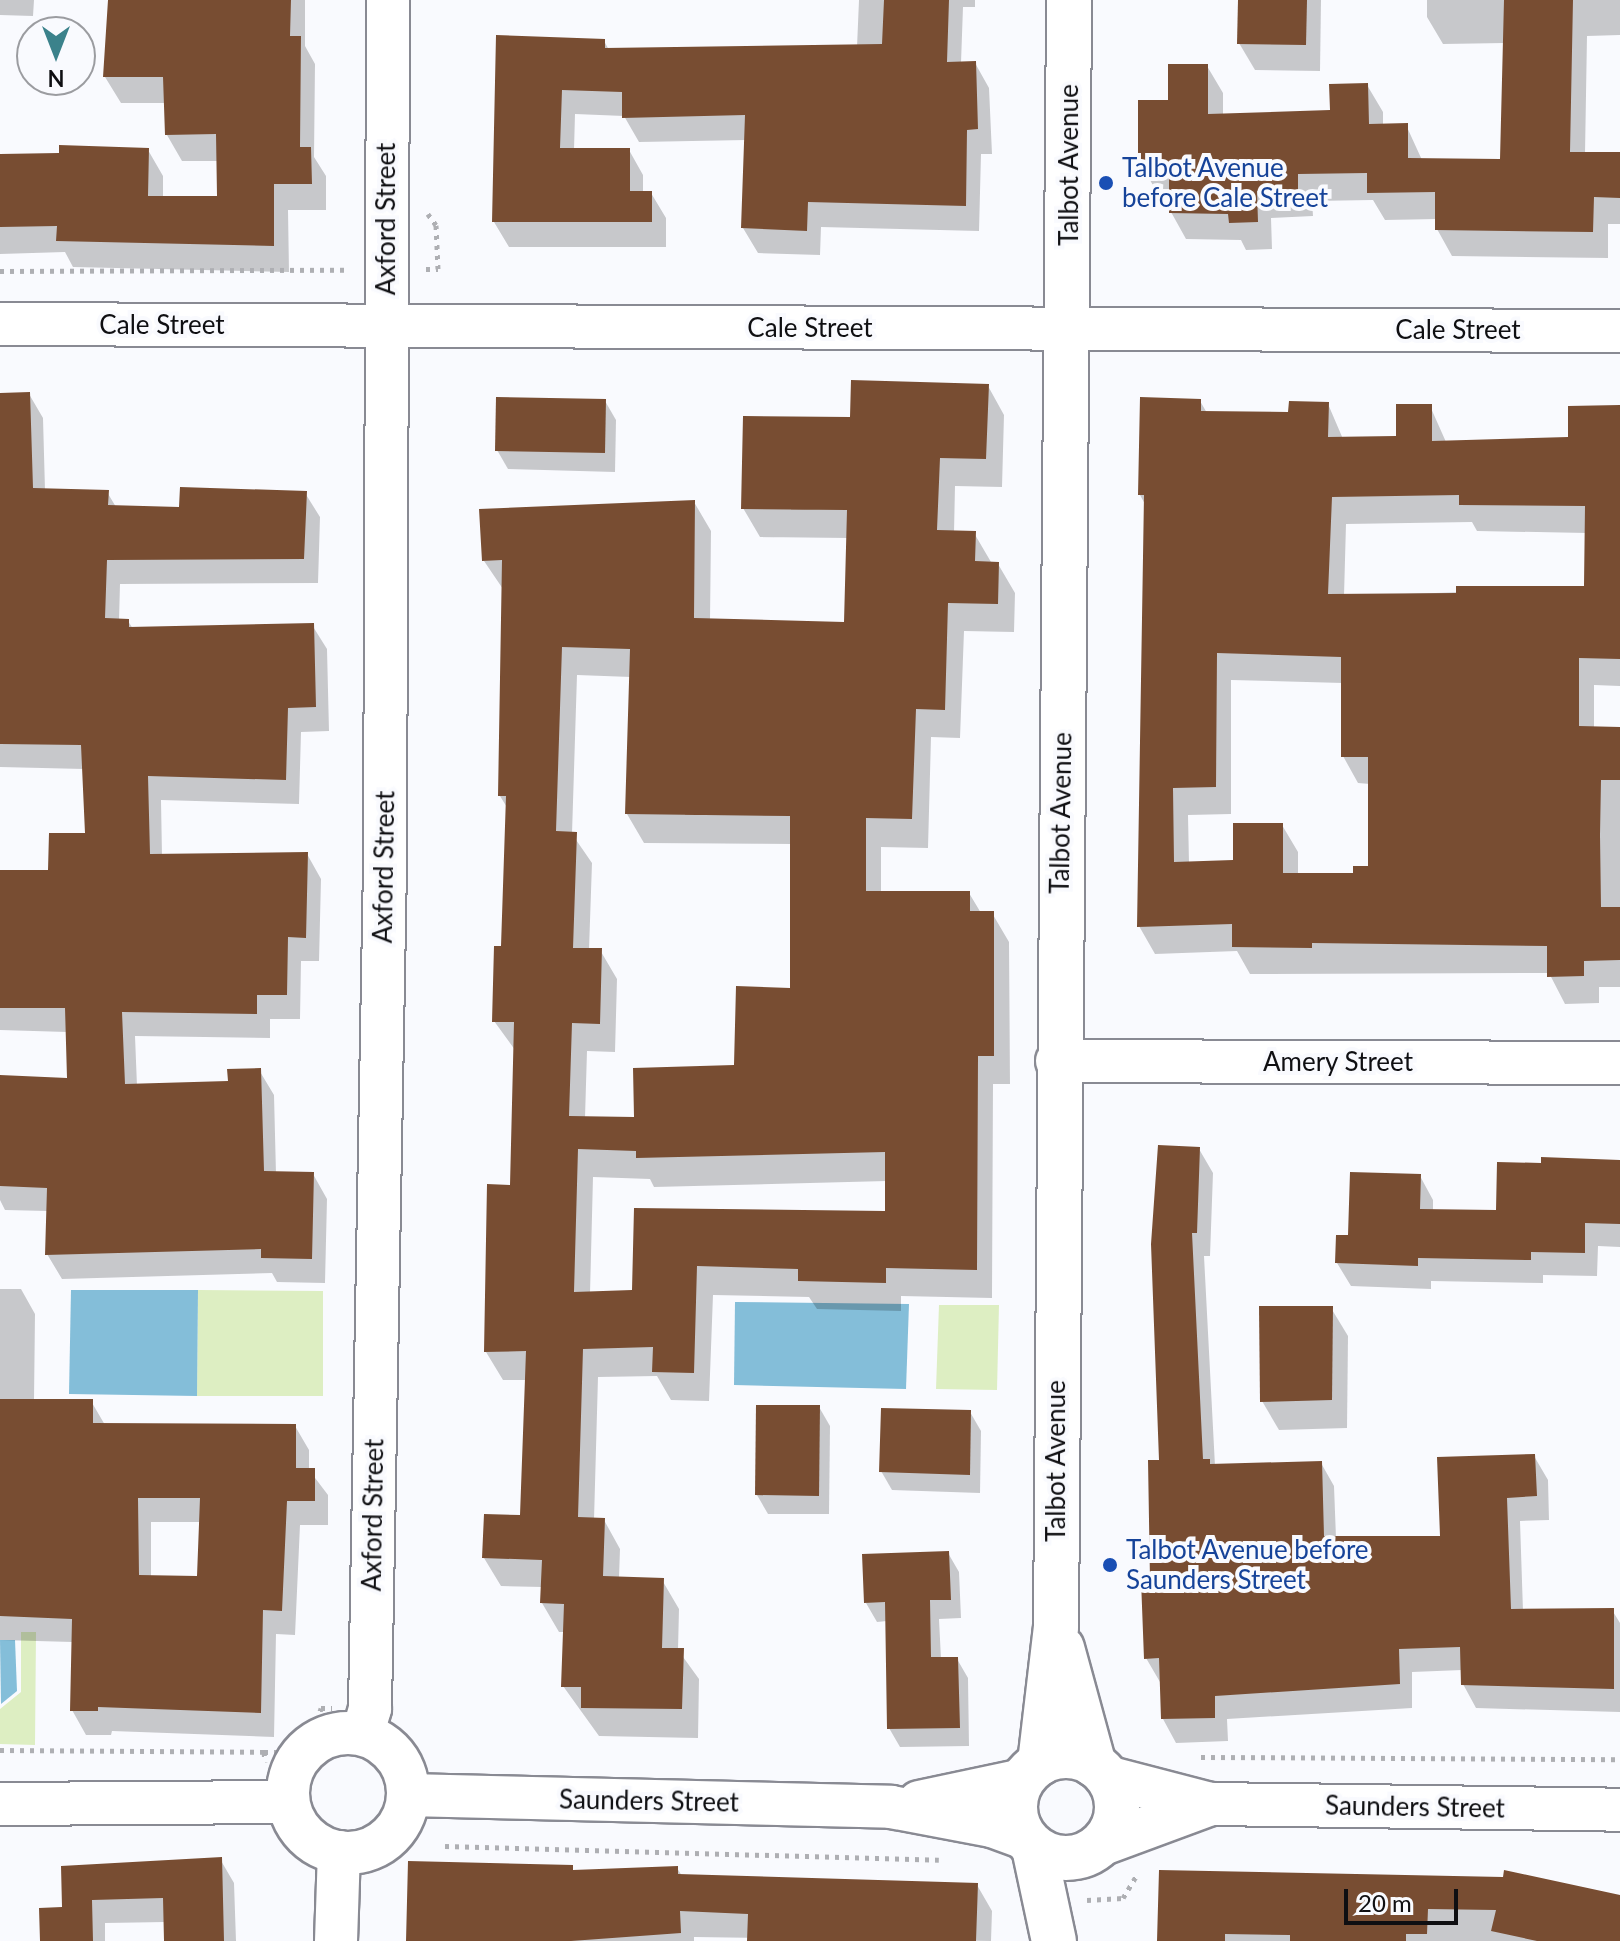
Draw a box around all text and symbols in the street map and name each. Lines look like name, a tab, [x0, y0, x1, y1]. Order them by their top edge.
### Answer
north arrow	[16, 16, 96, 96]
text: N	[48, 65, 64, 92]
street label: Talbot Avenue	[1053, 84, 1085, 246]
street label: Axford Street	[370, 143, 402, 295]
place label: Talbot Avenue before Cale Street	[1122, 152, 1328, 214]
marker: Talbot Avenue before Cale Street	[1097, 174, 1115, 192]
street label: Cale Street	[99, 309, 225, 341]
street label: Cale Street	[747, 312, 873, 344]
street label: Cale Street	[1395, 314, 1521, 346]
street label: Talbot Avenue	[1044, 731, 1078, 895]
street label: Axford Street	[367, 790, 401, 944]
street label: Amery Street	[1263, 1046, 1413, 1078]
street label: Talbot Avenue	[1040, 1380, 1072, 1542]
street label: Axford Street	[356, 1438, 390, 1592]
place label: Talbot Avenue before Saunders Street	[1126, 1534, 1369, 1596]
marker: Talbot Avenue before Saunders Street	[1101, 1556, 1119, 1574]
street label: Saunders Street	[559, 1784, 739, 1818]
street label: Saunders Street	[1325, 1790, 1505, 1824]
scale bar	[1348, 1873, 1462, 1923]
text: 20 m	[1358, 1888, 1412, 1917]

